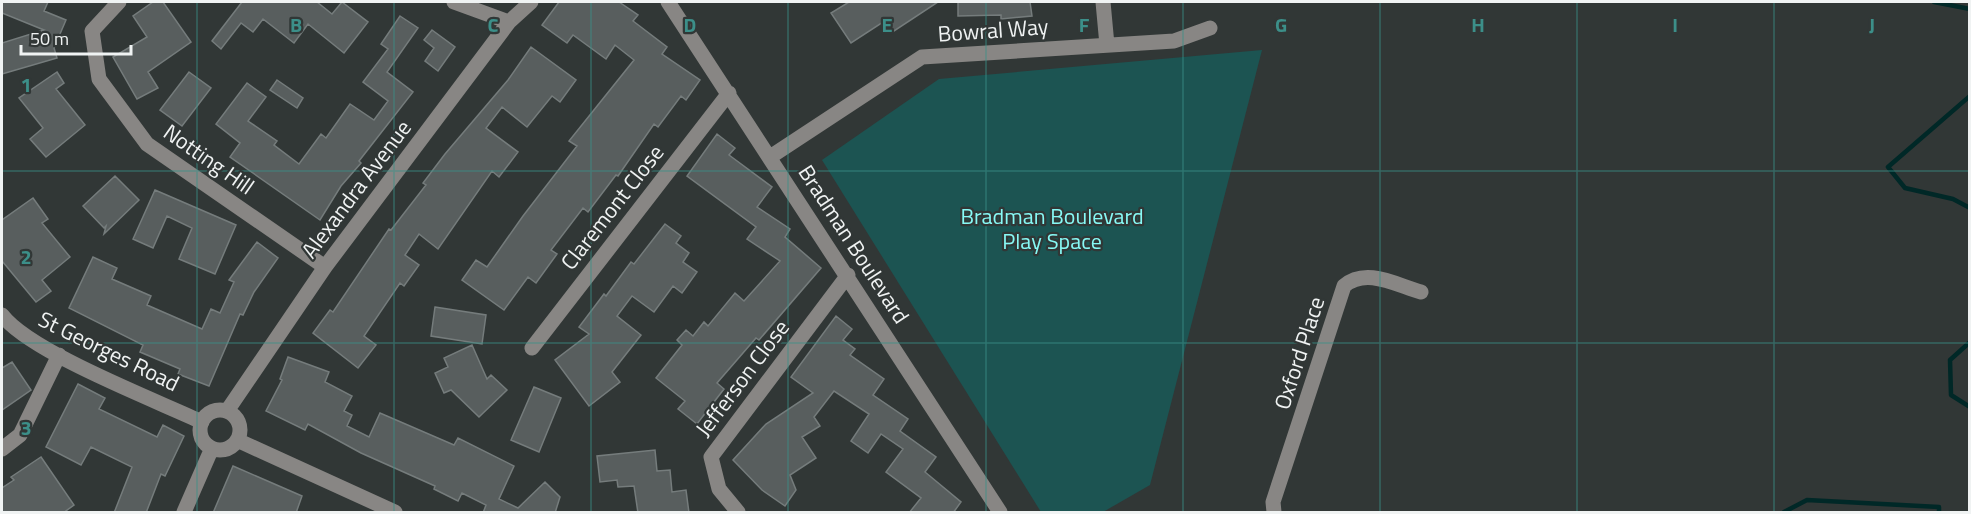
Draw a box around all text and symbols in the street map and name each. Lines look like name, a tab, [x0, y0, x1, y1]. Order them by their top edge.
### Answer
text: B	[290, 9, 302, 40]
text: C	[488, 9, 499, 40]
text: D	[684, 9, 696, 40]
text: E	[881, 9, 893, 40]
street label: Bowral Way	[936, 9, 1050, 51]
text: F	[1079, 9, 1090, 40]
text: G	[1275, 9, 1287, 40]
text: H	[1471, 9, 1485, 40]
text: I	[1672, 9, 1678, 40]
text: J	[1869, 9, 1875, 40]
scale bar	[21, 18, 130, 56]
text: 50 m	[30, 25, 69, 52]
text: 1	[20, 69, 32, 100]
street label: Alexandra Avenue	[293, 113, 419, 265]
street label: Notting Hill	[157, 115, 261, 203]
street label: Claremont Close	[552, 137, 672, 277]
street label: Bradman Boulevard	[790, 158, 918, 330]
park label: Bradman Boulevard Play Space	[960, 199, 1144, 258]
text: 2	[20, 241, 32, 272]
street label: Oxford Place	[1265, 292, 1333, 414]
street label: St Georges Road	[33, 302, 185, 400]
street label: Jefferson Close	[687, 312, 797, 444]
text: 3	[20, 412, 32, 443]

